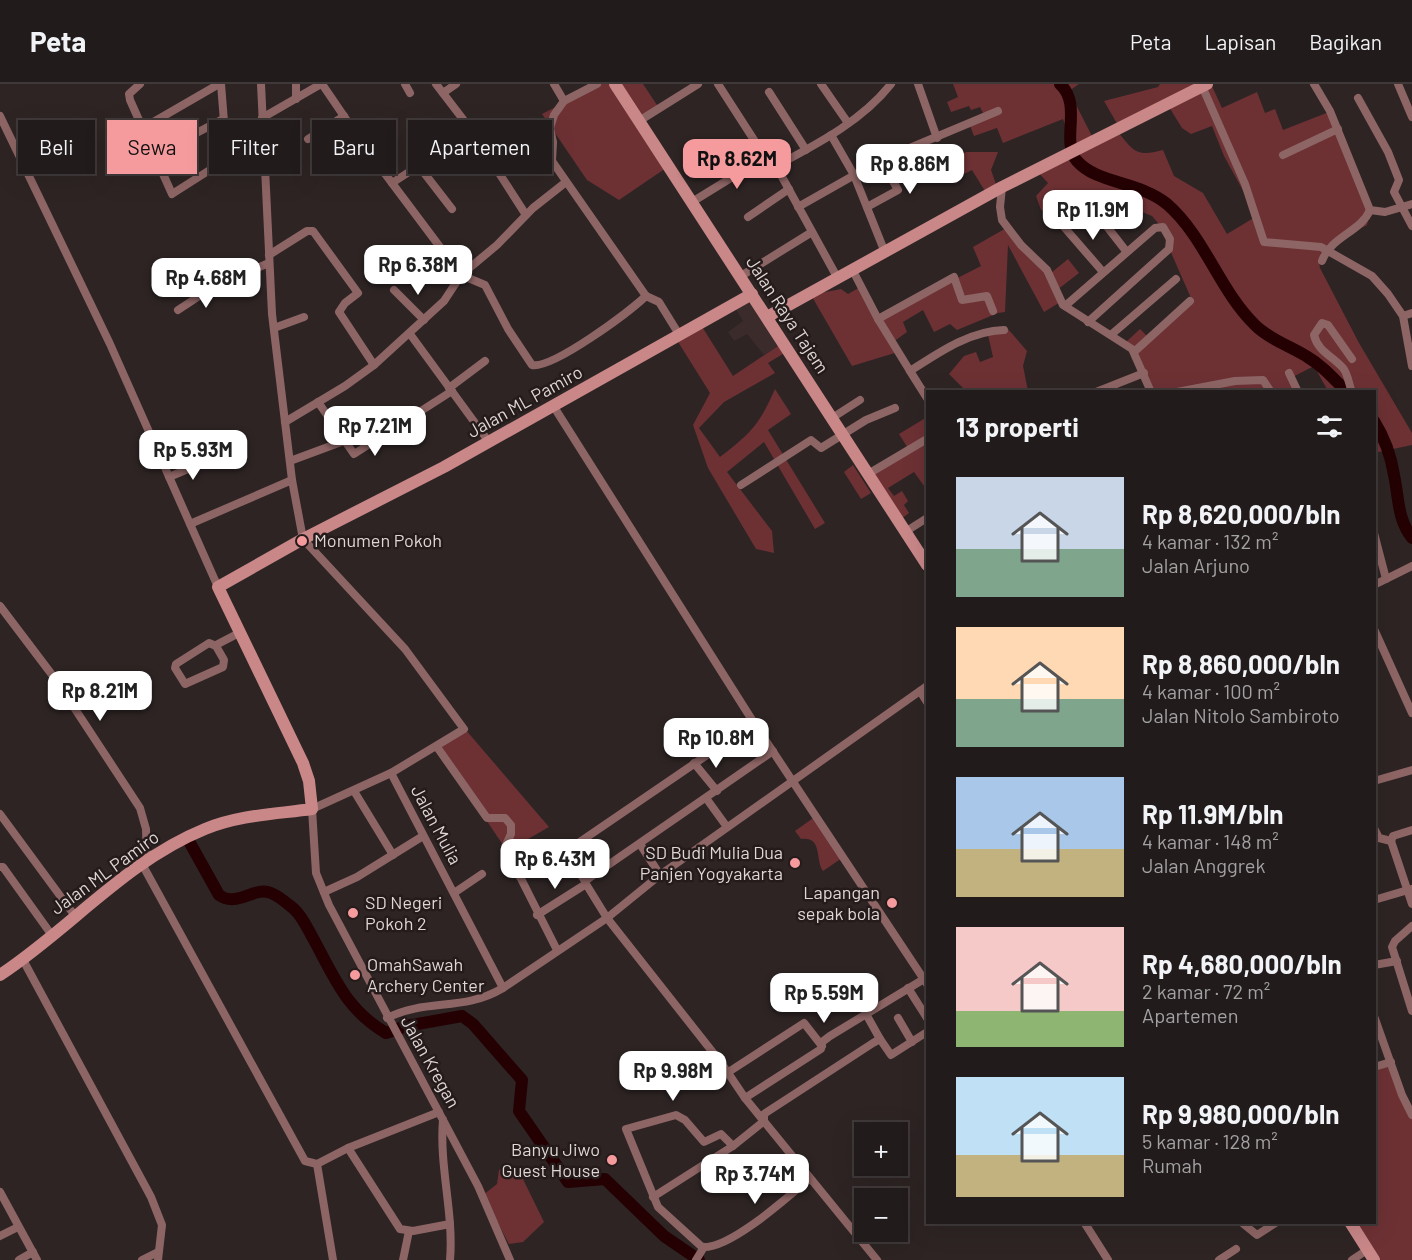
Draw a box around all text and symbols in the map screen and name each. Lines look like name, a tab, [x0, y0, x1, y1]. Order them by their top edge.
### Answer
text: Peta	[30, 24, 86, 58]
text: Peta	[1130, 29, 1171, 54]
text: Lapisan	[1204, 29, 1276, 54]
text: Bagikan	[1309, 29, 1382, 54]
chip: Beli	[18, 120, 95, 174]
chip: Sewa	[107, 120, 197, 174]
chip: Filter	[209, 120, 300, 174]
chip: Baru	[312, 120, 396, 174]
chip: Apartemen	[408, 120, 552, 174]
pin: Rp 8.62M	[675, 139, 799, 190]
pin: Rp 8.86M	[848, 144, 972, 195]
text: Rp 8.62M	[697, 146, 777, 170]
text: Rp 8.86M	[870, 151, 950, 175]
pin: Rp 11.9M	[1031, 190, 1155, 241]
text: Rp 11.9M	[1057, 197, 1129, 221]
pin: Rp 6.38M	[356, 245, 480, 296]
text: Rp 6.38M	[378, 252, 458, 276]
street label: Jalan Raya Tajem	[742, 252, 834, 377]
pin: Rp 4.68M	[144, 258, 268, 309]
text: Rp 4.68M	[166, 265, 247, 289]
street label: Jalan ML Pamiro	[463, 360, 586, 442]
pin: Rp 7.21M	[313, 406, 437, 457]
icon: filters	[1313, 410, 1346, 443]
text: 13 properti	[956, 411, 1079, 442]
text: Rp 7.21M	[338, 413, 412, 437]
pin: Rp 5.93M	[131, 430, 255, 481]
text: Rp 5.93M	[153, 437, 233, 461]
text: Rp 8,620,000/bln	[1142, 498, 1340, 529]
icon: home	[1004, 501, 1076, 573]
place label: Monumen Pokoh	[314, 529, 442, 551]
text: 4 kamar · 132 m²	[1142, 529, 1278, 553]
marker: Monumen Pokoh	[295, 534, 309, 548]
text: Jalan Arjuno	[1142, 553, 1250, 577]
text: Rp 8,860,000/bln	[1142, 648, 1340, 679]
icon: home	[1004, 651, 1076, 723]
pin: Rp 8.21M	[38, 671, 162, 722]
text: Rp 8.21M	[62, 678, 138, 702]
text: 4 kamar · 100 m²	[1142, 679, 1280, 703]
text: Jalan Nitolo Sambiroto	[1142, 703, 1340, 727]
pin: Rp 10.8M	[654, 718, 778, 769]
text: Rp 10.8M	[678, 725, 754, 749]
street label: Jalan Mulia	[407, 781, 467, 868]
text: Rp 11.9M/bln	[1142, 798, 1284, 829]
icon: home	[1004, 801, 1076, 873]
street label: Jalan ML Pamiro	[46, 826, 163, 919]
text: 4 kamar · 148 m²	[1142, 829, 1279, 853]
pin: Rp 6.43M	[493, 839, 617, 890]
place label: SD Budi Mulia Dua Panjen Yogyakarta	[640, 841, 783, 884]
text: Rp 6.43M	[515, 846, 595, 870]
text: Jalan Anggrek	[1142, 853, 1266, 877]
marker: SD Budi Mulia Dua Panjen Yogyakarta	[788, 856, 802, 870]
place label: Lapangan sepak bola	[797, 881, 880, 924]
place label: SD Negeri Pokoh 2	[365, 891, 442, 934]
marker: Lapangan sepak bola	[885, 896, 899, 910]
marker: SD Negeri Pokoh 2	[346, 906, 360, 920]
text: Rp 4,680,000/bln	[1142, 948, 1342, 979]
icon: home	[1004, 951, 1076, 1023]
place label: OmahSawah Archery Center	[367, 953, 485, 996]
marker: OmahSawah Archery Center	[348, 968, 362, 982]
pin: Rp 5.59M	[762, 973, 886, 1024]
text: 2 kamar · 72 m²	[1142, 979, 1270, 1003]
text: Rp 5.59M	[784, 980, 864, 1004]
text: Apartemen	[1142, 1003, 1238, 1027]
street label: Jalan Kregan	[397, 1012, 465, 1111]
pin: Rp 9.98M	[611, 1051, 735, 1102]
text: Rp 9.98M	[633, 1058, 713, 1082]
text: Rp 9,980,000/bln	[1142, 1098, 1340, 1129]
icon: home	[1004, 1101, 1076, 1173]
map controls	[854, 1122, 908, 1242]
button: +	[854, 1122, 908, 1176]
text: 5 kamar · 128 m²	[1142, 1129, 1278, 1153]
place label: Banyu Jiwo Guest House	[502, 1138, 600, 1181]
marker: Banyu Jiwo Guest House	[605, 1153, 619, 1167]
text: Rumah	[1142, 1153, 1203, 1177]
pin: Rp 3.74M	[693, 1154, 817, 1205]
text: Rp 3.74M	[715, 1161, 795, 1185]
button: −	[854, 1188, 908, 1242]

